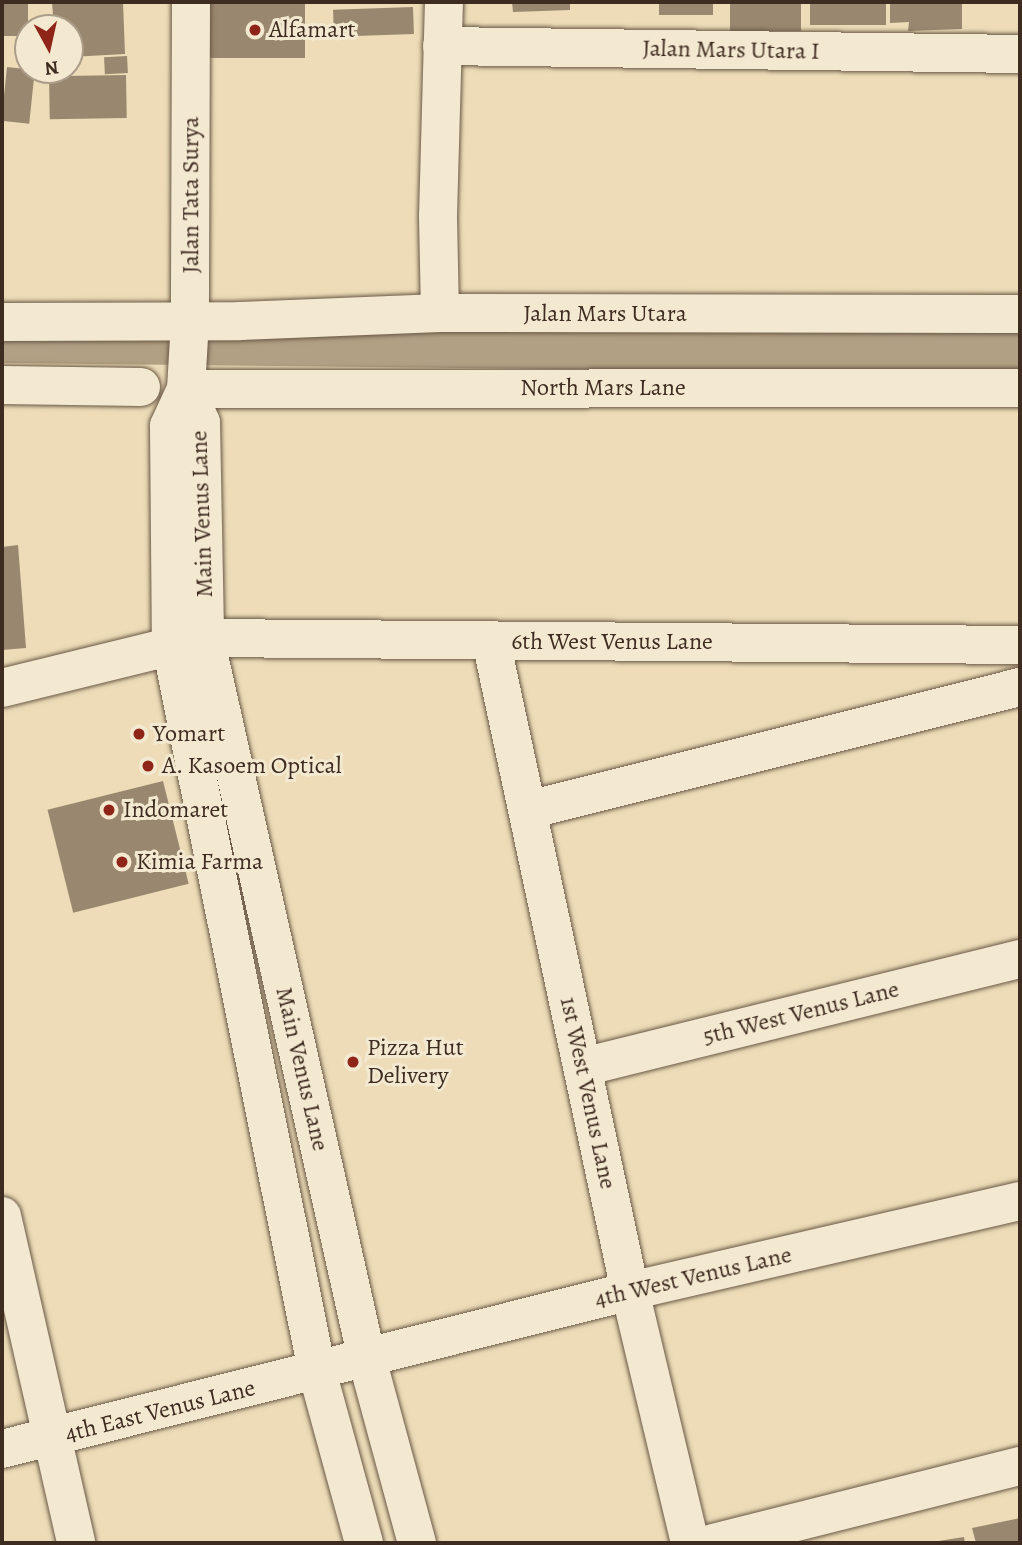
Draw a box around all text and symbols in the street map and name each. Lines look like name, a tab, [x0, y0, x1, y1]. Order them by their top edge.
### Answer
north arrow	[14, 14, 84, 84]
place label: Alfamart	[269, 16, 356, 44]
marker: Alfamart	[247, 22, 263, 38]
street label: Jalan Mars Utara I	[642, 34, 820, 66]
text: N	[43, 54, 60, 82]
street label: Jalan Tata Surya	[177, 117, 205, 273]
street label: Jalan Mars Utara	[523, 300, 687, 328]
street label: North Mars Lane	[520, 374, 686, 402]
street label: Main Venus Lane	[185, 430, 219, 598]
street label: 6th West Venus Lane	[511, 628, 713, 656]
place label: Yomart	[153, 720, 225, 748]
marker: Yomart	[131, 726, 147, 742]
place label: A. Kasoem Optical	[162, 752, 342, 780]
marker: A. Kasoem Optical	[140, 758, 156, 774]
place label: Indomaret	[123, 796, 228, 824]
marker: Indomaret	[101, 802, 117, 818]
place label: Kimia Farma	[136, 848, 263, 876]
marker: Kimia Farma	[114, 854, 130, 870]
street label: 5th West Venus Lane	[700, 975, 902, 1051]
street label: Main Venus Lane	[269, 984, 335, 1154]
street label: 1st West Venus Lane	[554, 994, 622, 1192]
place label: Pizza Hut Delivery	[367, 1034, 464, 1090]
marker: Pizza Hut Delivery	[345, 1054, 361, 1070]
street label: 4th West Venus Lane	[592, 1240, 794, 1314]
street label: 4th East Venus Lane	[62, 1373, 258, 1449]

